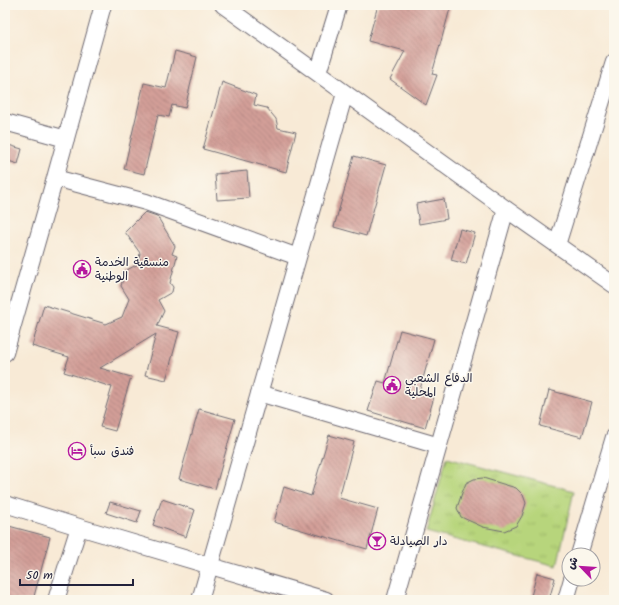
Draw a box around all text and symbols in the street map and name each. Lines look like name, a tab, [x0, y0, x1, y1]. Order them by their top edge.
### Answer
place label: منسقية الخدمة الوطنية	[95, 253, 169, 286]
public building icon: منسقية الخدمة الوطنية	[72, 259, 92, 279]
place label: الدفاع الشعبي المحلية	[405, 369, 473, 402]
public building icon: الدفاع الشعبي المحلية	[382, 375, 402, 395]
hotel icon: فندق سبأ	[67, 441, 87, 461]
place label: فندق سبأ	[90, 442, 134, 461]
bar icon: دار الصيادلة	[367, 531, 387, 551]
place label: دار الصيادلة	[390, 532, 448, 551]
north arrow	[561, 547, 601, 587]
text: ش	[562, 554, 584, 572]
scale bar	[20, 561, 133, 587]
text: 50 m	[26, 566, 53, 585]

